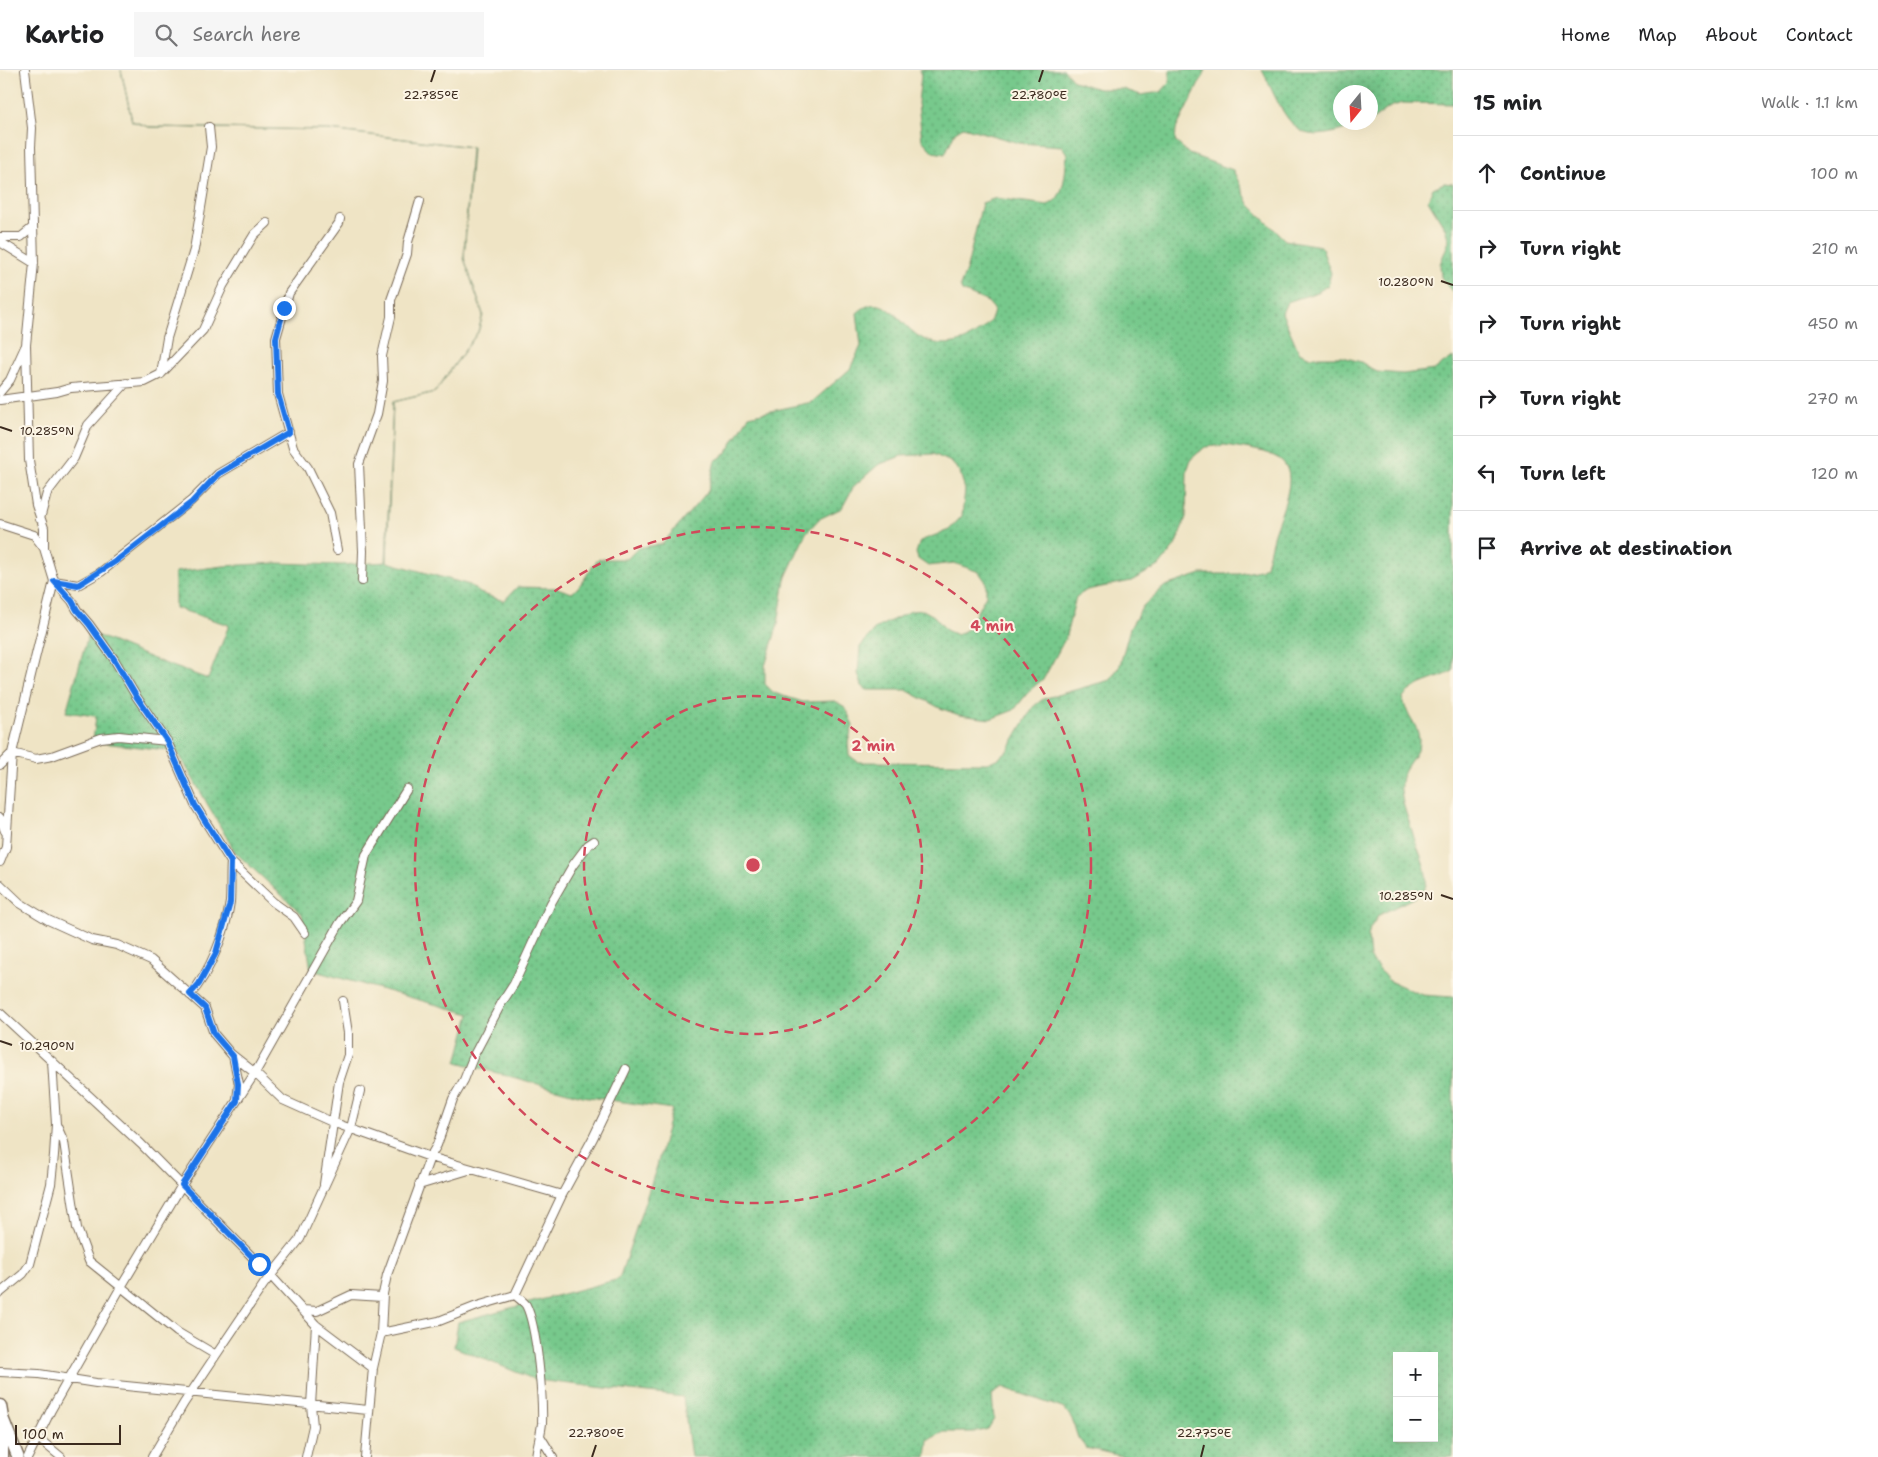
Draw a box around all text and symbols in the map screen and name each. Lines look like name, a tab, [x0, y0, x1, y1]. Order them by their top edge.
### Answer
search box	[134, 12, 484, 57]
text: Kartio	[25, 19, 104, 51]
icon: search	[152, 21, 180, 49]
text: Search here	[192, 22, 301, 47]
text: Home	[1561, 23, 1610, 47]
text: Map	[1638, 23, 1677, 47]
text: About	[1705, 23, 1758, 47]
text: Contact	[1786, 23, 1853, 47]
north arrow	[1333, 85, 1378, 130]
text: 22.785°E	[404, 87, 458, 103]
text: 22.780°E	[1011, 87, 1067, 103]
text: 15 min	[1473, 89, 1542, 117]
text: Walk · 1.1 km	[1761, 92, 1858, 113]
icon: ahead	[1473, 159, 1501, 187]
text: Continue	[1520, 161, 1606, 186]
text: 100 m	[1810, 163, 1858, 184]
icon: right	[1473, 234, 1501, 262]
text: Turn right	[1520, 236, 1621, 261]
text: 210 m	[1811, 238, 1858, 259]
text: 10.280°N	[1378, 274, 1434, 290]
route end	[273, 297, 296, 320]
icon: right	[1473, 309, 1501, 337]
text: Turn right	[1520, 311, 1621, 336]
text: 450 m	[1807, 313, 1858, 334]
icon: right	[1473, 384, 1501, 412]
text: Turn right	[1520, 386, 1621, 411]
text: 270 m	[1807, 388, 1858, 409]
text: 10.285°N	[20, 423, 74, 439]
icon: left	[1473, 459, 1501, 487]
text: Turn left	[1520, 461, 1606, 486]
text: 120 m	[1811, 463, 1858, 484]
icon: arrive	[1473, 534, 1501, 562]
text: Arrive at destination	[1520, 536, 1732, 561]
text: 4 min	[970, 616, 1014, 636]
text: 2 min	[851, 736, 895, 756]
centre of rings	[744, 856, 762, 874]
text: 10.285°N	[1379, 888, 1433, 904]
text: 10.290°N	[19, 1038, 75, 1054]
route start	[248, 1253, 271, 1276]
map controls	[1393, 1352, 1438, 1442]
button: +	[1393, 1352, 1438, 1397]
button: −	[1393, 1397, 1438, 1442]
scale bar	[15, 1422, 121, 1445]
text: 100 m	[22, 1425, 64, 1443]
text: 22.780°E	[568, 1425, 624, 1441]
text: 22.775°E	[1177, 1425, 1231, 1441]

